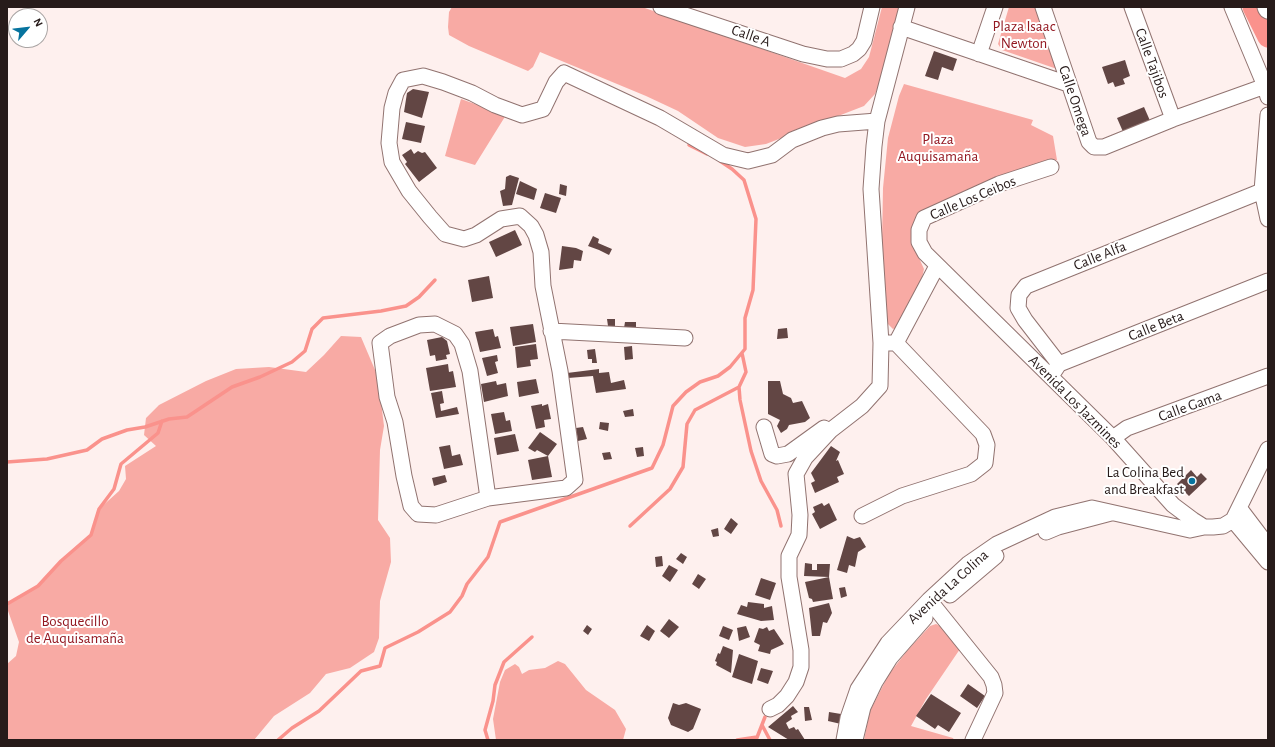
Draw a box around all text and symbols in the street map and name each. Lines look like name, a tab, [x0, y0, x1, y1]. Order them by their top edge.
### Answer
north arrow	[8, 8, 48, 48]
text: N	[32, 17, 45, 29]
park label: Plaza Isaac Newton	[993, 17, 1055, 52]
street label: Calle A	[729, 21, 773, 51]
street label: Calle Tajibos	[1131, 26, 1173, 100]
street label: Calle Omega	[1054, 63, 1096, 139]
park label: Plaza Auquisamaña	[898, 130, 978, 165]
street label: Calle Los Ceibos	[927, 172, 1019, 224]
street label: Calle Alfa	[1071, 237, 1129, 275]
street label: Calle Beta	[1126, 307, 1186, 345]
street label: Avenida Los Jazmines	[1025, 352, 1125, 452]
street label: Calle Gama	[1156, 386, 1224, 426]
place label: La Colina Bed and Breakfast	[1104, 463, 1184, 498]
marker: La Colina Bed and Breakfast	[1187, 476, 1197, 486]
street label: Avenida La Colina	[904, 546, 992, 628]
park label: Bosquecillo de Auquisamaña	[26, 612, 124, 647]

